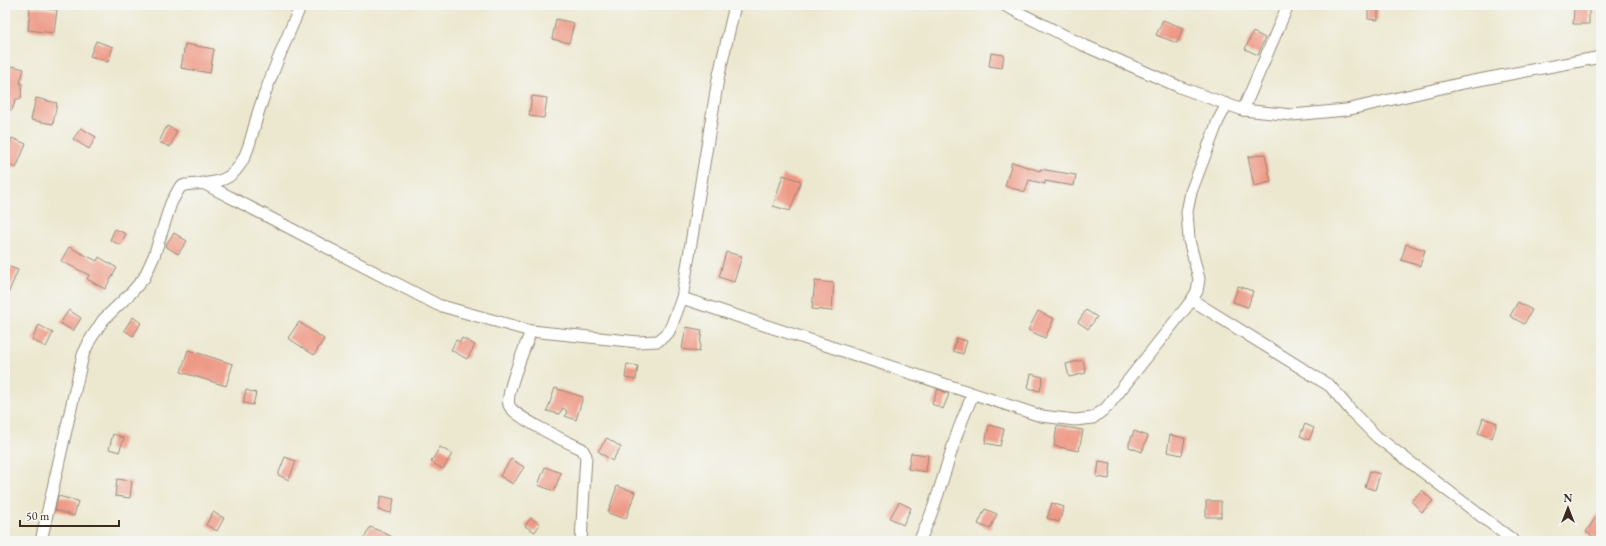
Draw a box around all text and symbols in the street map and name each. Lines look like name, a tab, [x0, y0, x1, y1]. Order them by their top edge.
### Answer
north arrow	[1548, 488, 1588, 528]
text: N	[1564, 491, 1573, 505]
scale bar	[20, 502, 119, 528]
text: 50 m	[26, 508, 50, 524]

